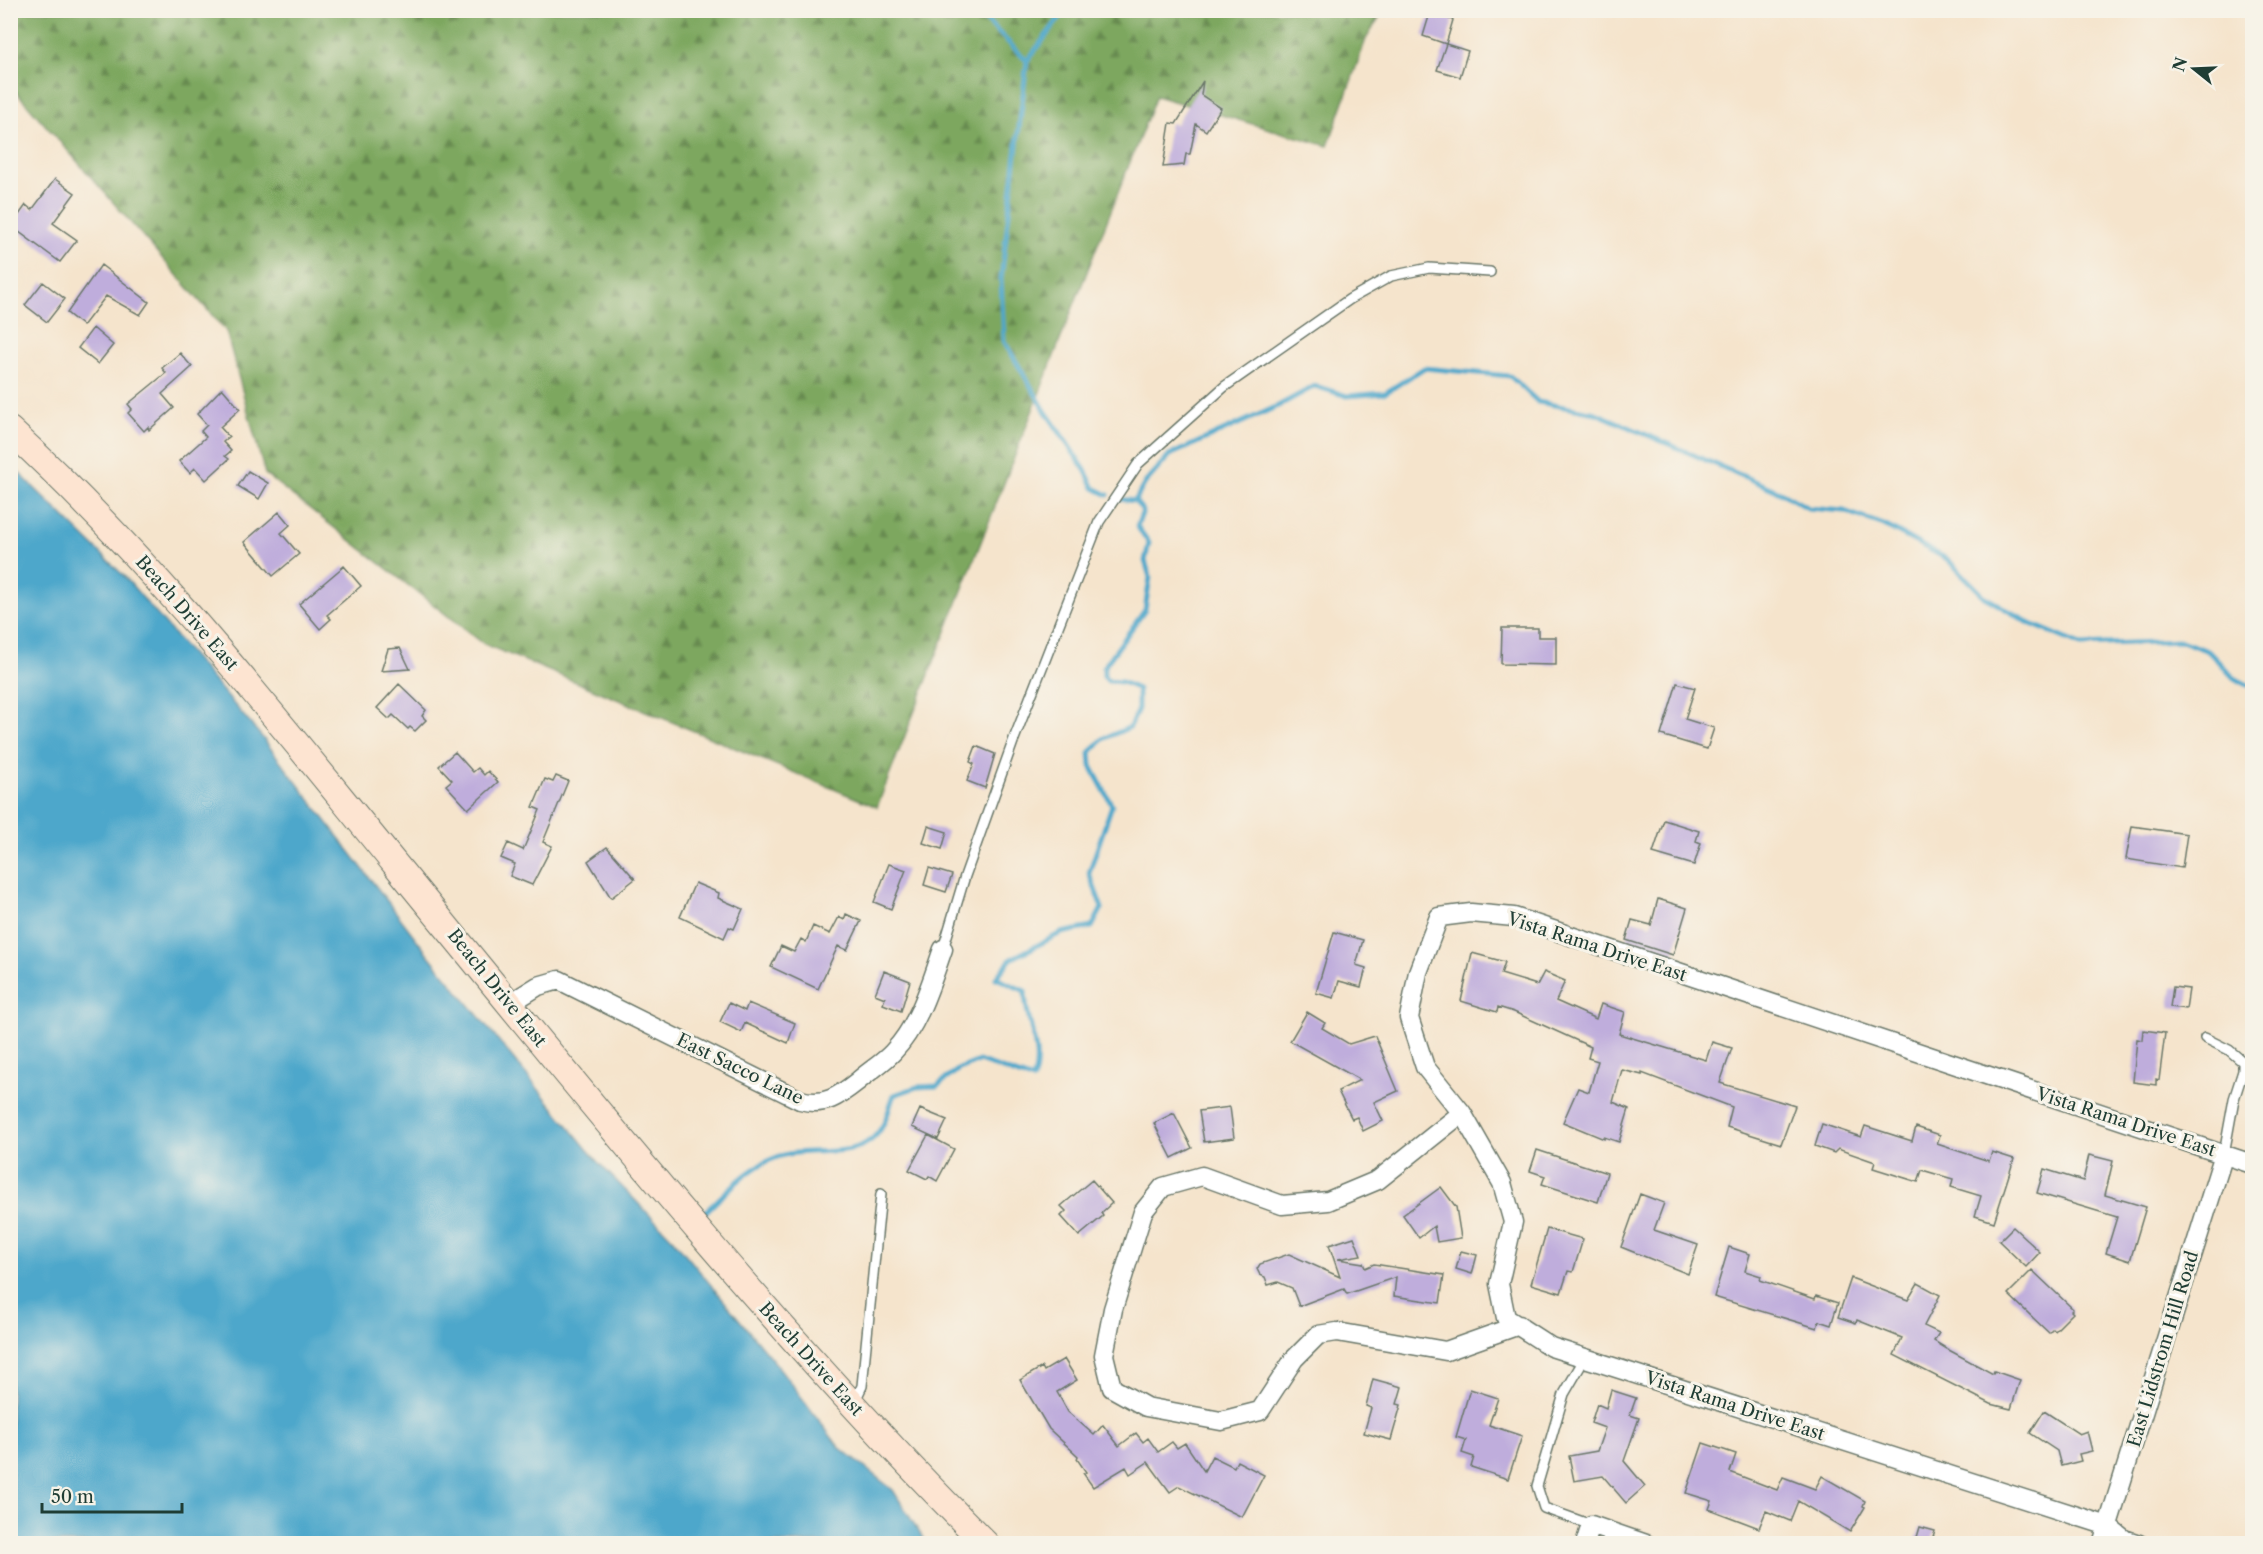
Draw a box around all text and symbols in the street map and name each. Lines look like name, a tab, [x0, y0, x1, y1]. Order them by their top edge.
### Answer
north arrow	[2164, 39, 2224, 99]
text: N	[2168, 55, 2191, 74]
street label: Beach Drive East	[131, 551, 243, 676]
street label: Vista Rama Drive East	[1503, 907, 1690, 987]
street label: Beach Drive East	[443, 925, 552, 1052]
street label: East Sacco Lane	[673, 1029, 807, 1109]
street label: Vista Rama Drive East	[2032, 1082, 2219, 1162]
street label: East Lidstrom Hill Road	[2123, 1248, 2203, 1450]
street label: Beach Drive East	[754, 1298, 868, 1421]
street label: Vista Rama Drive East	[1641, 1366, 1828, 1446]
scale bar	[42, 1476, 182, 1514]
text: 50 m	[51, 1486, 94, 1508]

